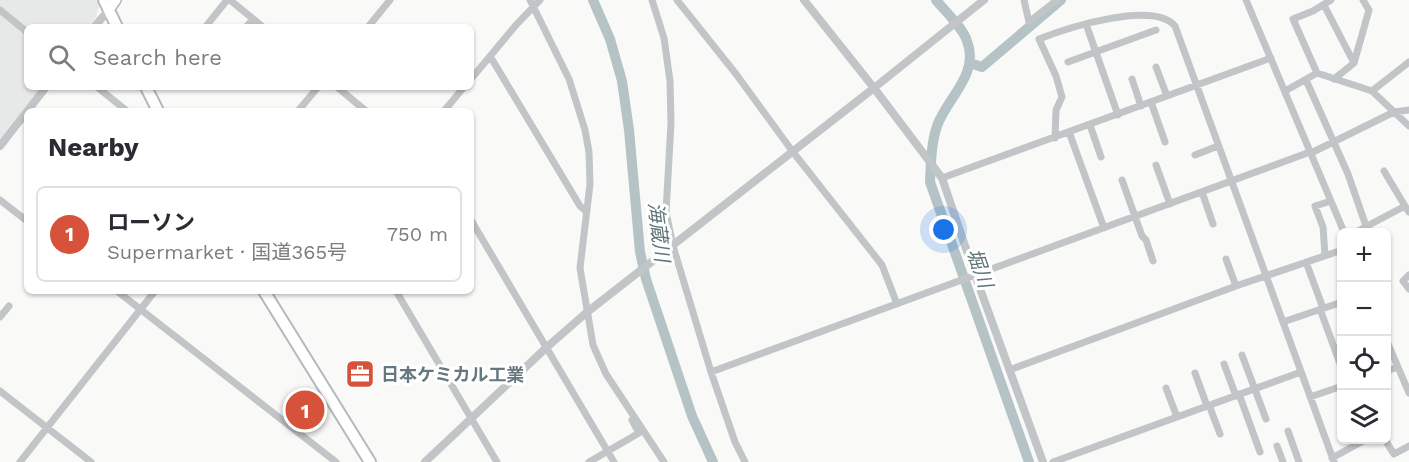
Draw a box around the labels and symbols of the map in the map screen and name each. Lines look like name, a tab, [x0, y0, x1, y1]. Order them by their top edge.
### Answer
water label: 海蔵川	[643, 201, 675, 265]
your location	[929, 215, 958, 244]
water label: 堀川	[962, 245, 999, 293]
office icon: 日本ケミカル工業	[344, 358, 376, 390]
place label: 日本ケミカル工業	[381, 364, 524, 385]
pin: 1	[286, 388, 324, 432]

